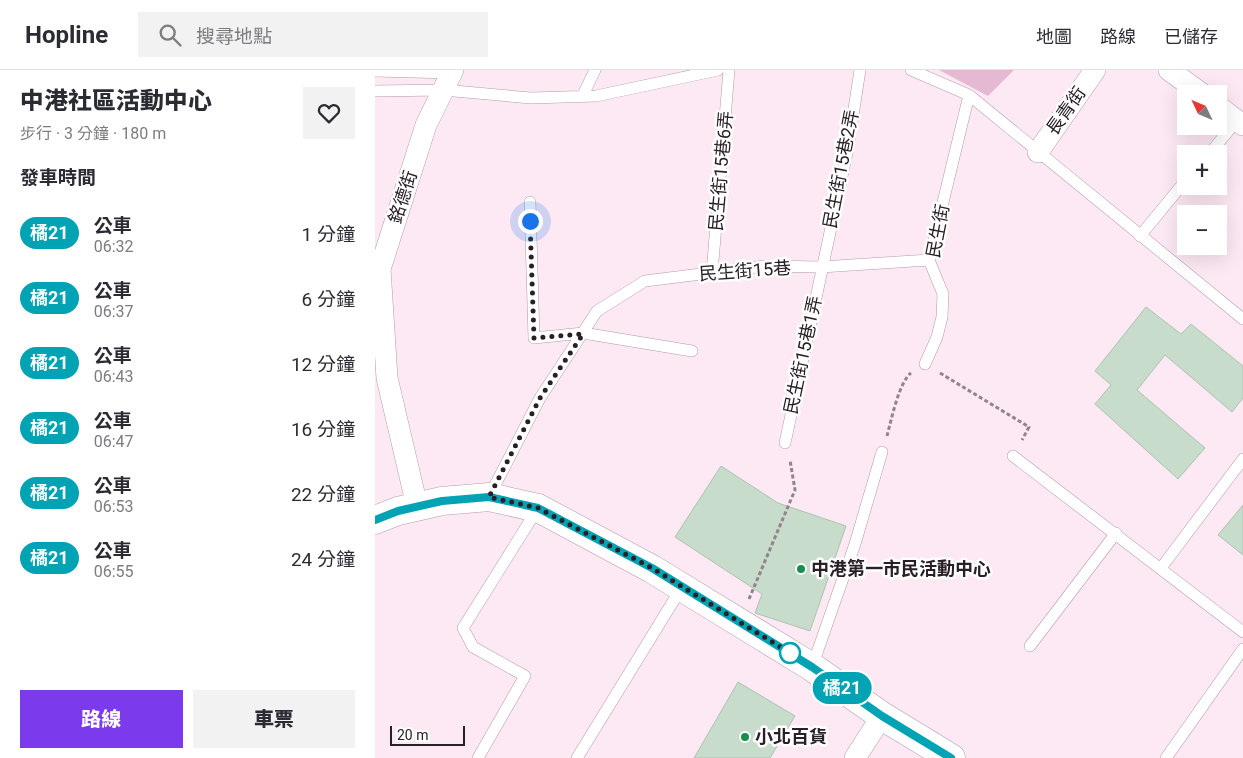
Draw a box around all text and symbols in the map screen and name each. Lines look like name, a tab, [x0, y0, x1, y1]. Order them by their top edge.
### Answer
search box	[138, 12, 488, 57]
text: Hopline	[25, 21, 108, 49]
icon: search	[156, 21, 184, 49]
text: 搜尋地點	[196, 25, 272, 48]
text: 地圖	[1036, 26, 1072, 47]
text: 路線	[1100, 26, 1136, 47]
text: 已儲存	[1164, 26, 1218, 47]
street label: 長青街	[1042, 83, 1090, 139]
north arrow	[1177, 85, 1227, 135]
map controls	[1177, 85, 1227, 255]
text: 中港社區活動中心	[20, 87, 212, 115]
button: heart	[303, 87, 355, 139]
street label: 民生街15巷2弄	[819, 108, 862, 230]
street label: 民生街15巷6弄	[705, 110, 736, 232]
text: 步行 · 3 分鐘 · 180 m	[20, 124, 166, 143]
button: +	[1177, 145, 1227, 195]
text: 發車時間	[20, 166, 96, 189]
street label: 銘德街	[384, 168, 421, 226]
street label: 民生街	[922, 202, 953, 259]
button: −	[1177, 205, 1227, 255]
your location	[518, 209, 543, 234]
text: 公車	[94, 214, 132, 237]
text: 橘21	[30, 222, 69, 243]
text: 1 分鐘	[302, 223, 355, 246]
text: 06:32	[94, 237, 134, 256]
street label: 民生街15巷	[698, 257, 792, 284]
text: 公車	[94, 279, 132, 302]
text: 橘21	[30, 287, 69, 308]
text: 6 分鐘	[302, 288, 355, 311]
street label: 民生街15巷1弄	[780, 294, 825, 416]
text: 06:37	[94, 302, 134, 321]
text: 公車	[94, 344, 132, 367]
text: 橘21	[30, 352, 69, 373]
text: 12 分鐘	[291, 353, 355, 376]
text: 06:43	[94, 367, 134, 386]
text: 公車	[94, 409, 132, 432]
text: 橘21	[30, 417, 69, 438]
text: 16 分鐘	[291, 418, 355, 441]
text: 06:47	[94, 432, 134, 451]
text: 公車	[94, 474, 132, 497]
text: 橘21	[30, 482, 69, 503]
text: 22 分鐘	[291, 483, 355, 506]
text: 06:53	[94, 497, 134, 516]
text: 公車	[94, 539, 132, 562]
text: 橘21	[30, 547, 69, 568]
text: 24 分鐘	[291, 548, 355, 571]
place label: 中港第一市民活動中心	[811, 558, 991, 579]
text: 06:55	[94, 562, 134, 581]
marker: 中港第一市民活動中心	[795, 563, 807, 575]
unlabelled marker	[779, 642, 801, 664]
line badge: 橘21	[813, 672, 871, 704]
text: 橘21	[823, 677, 861, 698]
button: 路線	[20, 690, 183, 748]
button: 車票	[193, 690, 355, 748]
scale bar	[390, 723, 465, 746]
place label: 小北百貨	[755, 726, 827, 747]
text: 20 m	[397, 727, 429, 743]
marker: 小北百貨	[739, 731, 751, 743]

